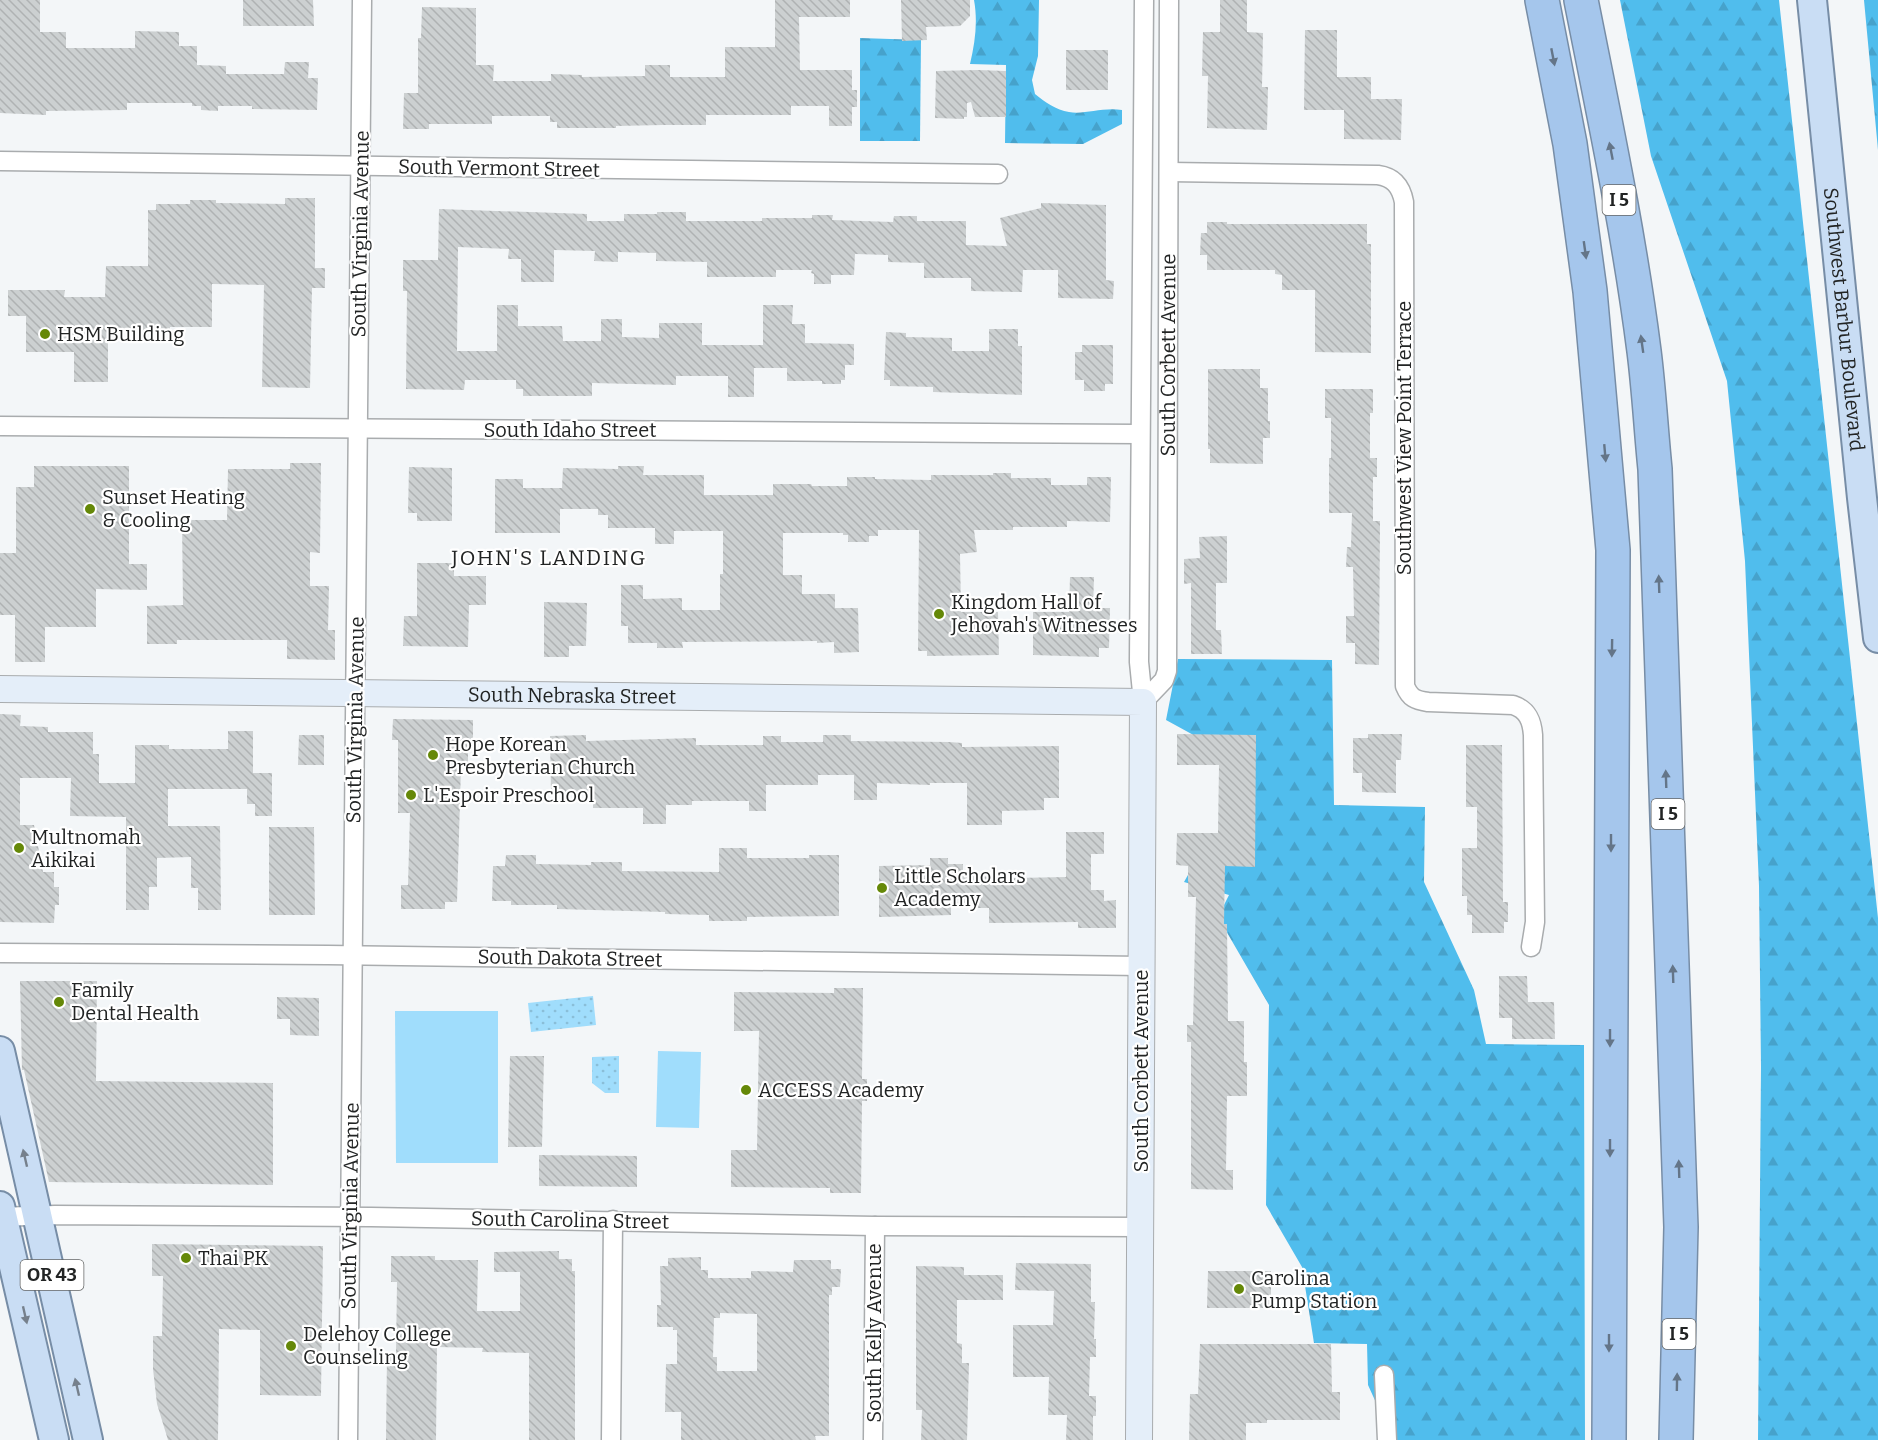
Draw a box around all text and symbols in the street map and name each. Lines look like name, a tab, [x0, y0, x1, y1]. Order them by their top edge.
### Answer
one-way arrow	[1549, 48, 1558, 67]
street label: South Virginia Avenue	[346, 130, 374, 338]
one-way arrow	[1606, 142, 1615, 161]
street label: South Vermont Street	[398, 154, 600, 182]
road number: I 5	[1602, 185, 1636, 215]
street label: Southwest Barbur Boulevard	[1819, 186, 1869, 453]
one-way arrow	[1580, 240, 1589, 259]
street label: South Corbett Avenue	[1156, 253, 1180, 456]
street label: Southwest View Point Terrace	[1392, 301, 1416, 575]
place label: HSM Building	[57, 322, 184, 346]
marker: HSM Building	[38, 327, 52, 341]
one-way arrow	[1638, 334, 1647, 353]
street label: South Idaho Street	[484, 418, 656, 442]
one-way arrow	[1600, 444, 1610, 463]
place label: Sunset Heating & Cooling	[102, 485, 245, 532]
marker: Sunset Heating & Cooling	[83, 502, 97, 516]
district label: JOHN'S LANDING	[450, 545, 647, 571]
one-way arrow	[1655, 575, 1664, 594]
place label: Kingdom Hall of Jehovah's Witnesses	[950, 590, 1138, 637]
marker: Kingdom Hall of Jehovah's Witnesses	[932, 607, 946, 621]
street label: South Virginia Avenue	[341, 616, 369, 824]
one-way arrow	[1607, 638, 1617, 657]
street label: South Nebraska Street	[468, 682, 676, 709]
place label: Hope Korean Presbyterian Church	[445, 732, 636, 779]
marker: Hope Korean Presbyterian Church	[426, 748, 440, 762]
one-way arrow	[1662, 769, 1671, 788]
place label: L'Espoir Preschool	[423, 783, 595, 807]
marker: L'Espoir Preschool	[404, 788, 418, 802]
road number: I 5	[1652, 799, 1684, 829]
place label: Multnomah Aikikai	[31, 825, 141, 872]
one-way arrow	[1607, 833, 1616, 852]
marker: Multnomah Aikikai	[12, 841, 26, 855]
place label: Little Scholars Academy	[894, 864, 1026, 911]
marker: Little Scholars Academy	[875, 881, 889, 895]
street label: South Dakota Street	[478, 944, 662, 972]
one-way arrow	[1668, 964, 1678, 983]
street label: South Corbett Avenue	[1129, 970, 1153, 1172]
place label: Family Dental Health	[71, 978, 200, 1025]
marker: Family Dental Health	[52, 995, 66, 1009]
one-way arrow	[1605, 1028, 1615, 1047]
place label: ACCESS Academy	[758, 1078, 924, 1102]
marker: ACCESS Academy	[739, 1083, 753, 1097]
street label: South Virginia Avenue	[336, 1102, 364, 1310]
one-way arrow	[1605, 1139, 1615, 1158]
one-way arrow	[20, 1149, 30, 1168]
one-way arrow	[1675, 1159, 1684, 1178]
street label: South Carolina Street	[471, 1206, 669, 1234]
street label: South Kelly Avenue	[862, 1243, 886, 1423]
place label: Thai PK	[198, 1246, 268, 1270]
marker: Thai PK	[179, 1251, 193, 1265]
road number: OR 43	[20, 1260, 84, 1290]
place label: Carolina Pump Station	[1251, 1266, 1377, 1313]
marker: Carolina Pump Station	[1232, 1282, 1246, 1296]
one-way arrow	[21, 1305, 30, 1324]
road number: I 5	[1662, 1319, 1696, 1349]
place label: Delehoy College Counseling	[303, 1322, 451, 1369]
one-way arrow	[1604, 1334, 1614, 1353]
marker: Delehoy College Counseling	[284, 1339, 298, 1353]
one-way arrow	[1673, 1372, 1682, 1391]
one-way arrow	[71, 1378, 81, 1396]

